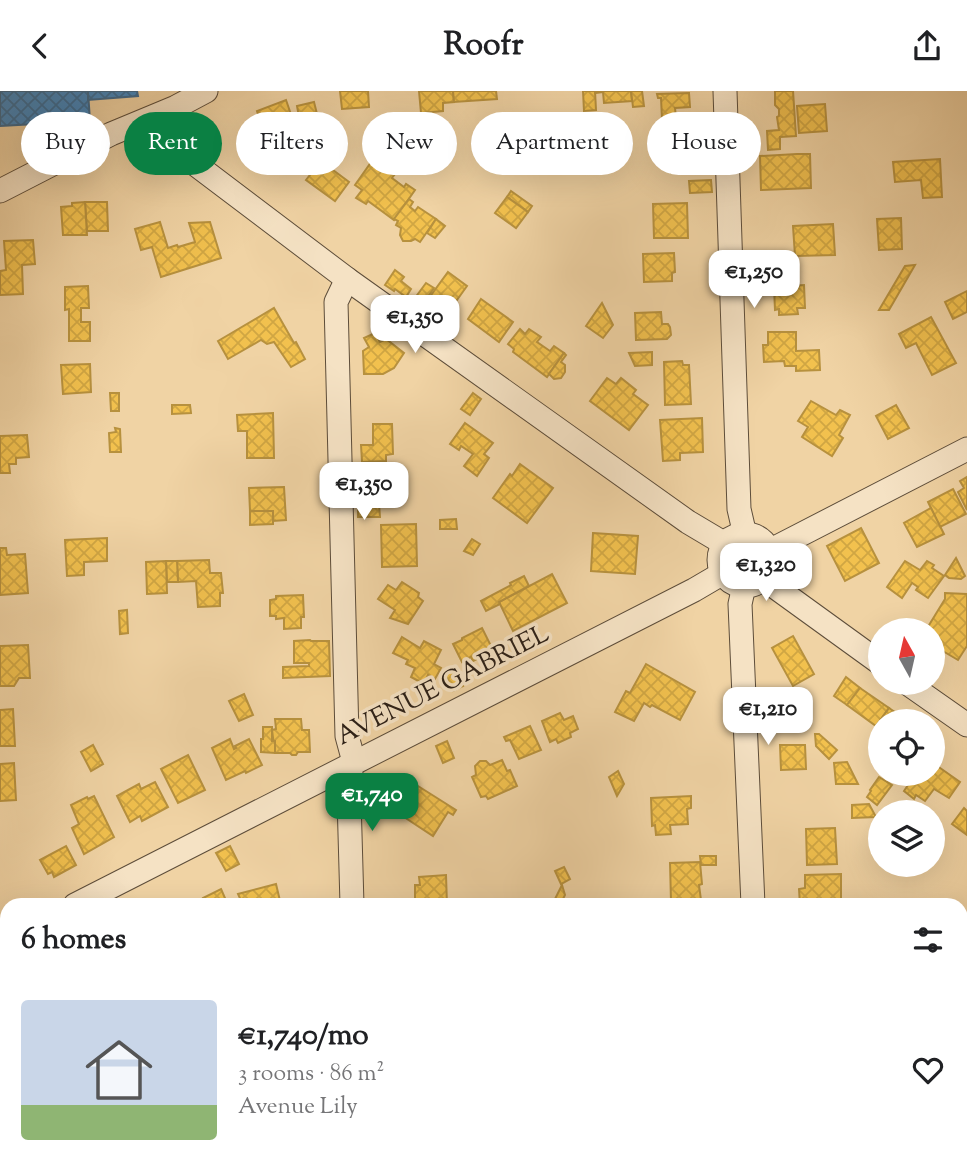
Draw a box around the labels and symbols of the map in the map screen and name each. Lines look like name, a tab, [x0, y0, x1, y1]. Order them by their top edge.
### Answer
pin: €1,250	[697, 251, 811, 310]
pin: €1,350	[358, 295, 472, 355]
pin: €1,350	[307, 463, 421, 522]
pin: €1,320	[709, 543, 823, 603]
street label: AVENUE GABRIEL	[330, 616, 556, 756]
north arrow	[868, 618, 945, 695]
pin: €1,210	[711, 687, 825, 747]
pin: €1,740	[315, 773, 429, 833]

